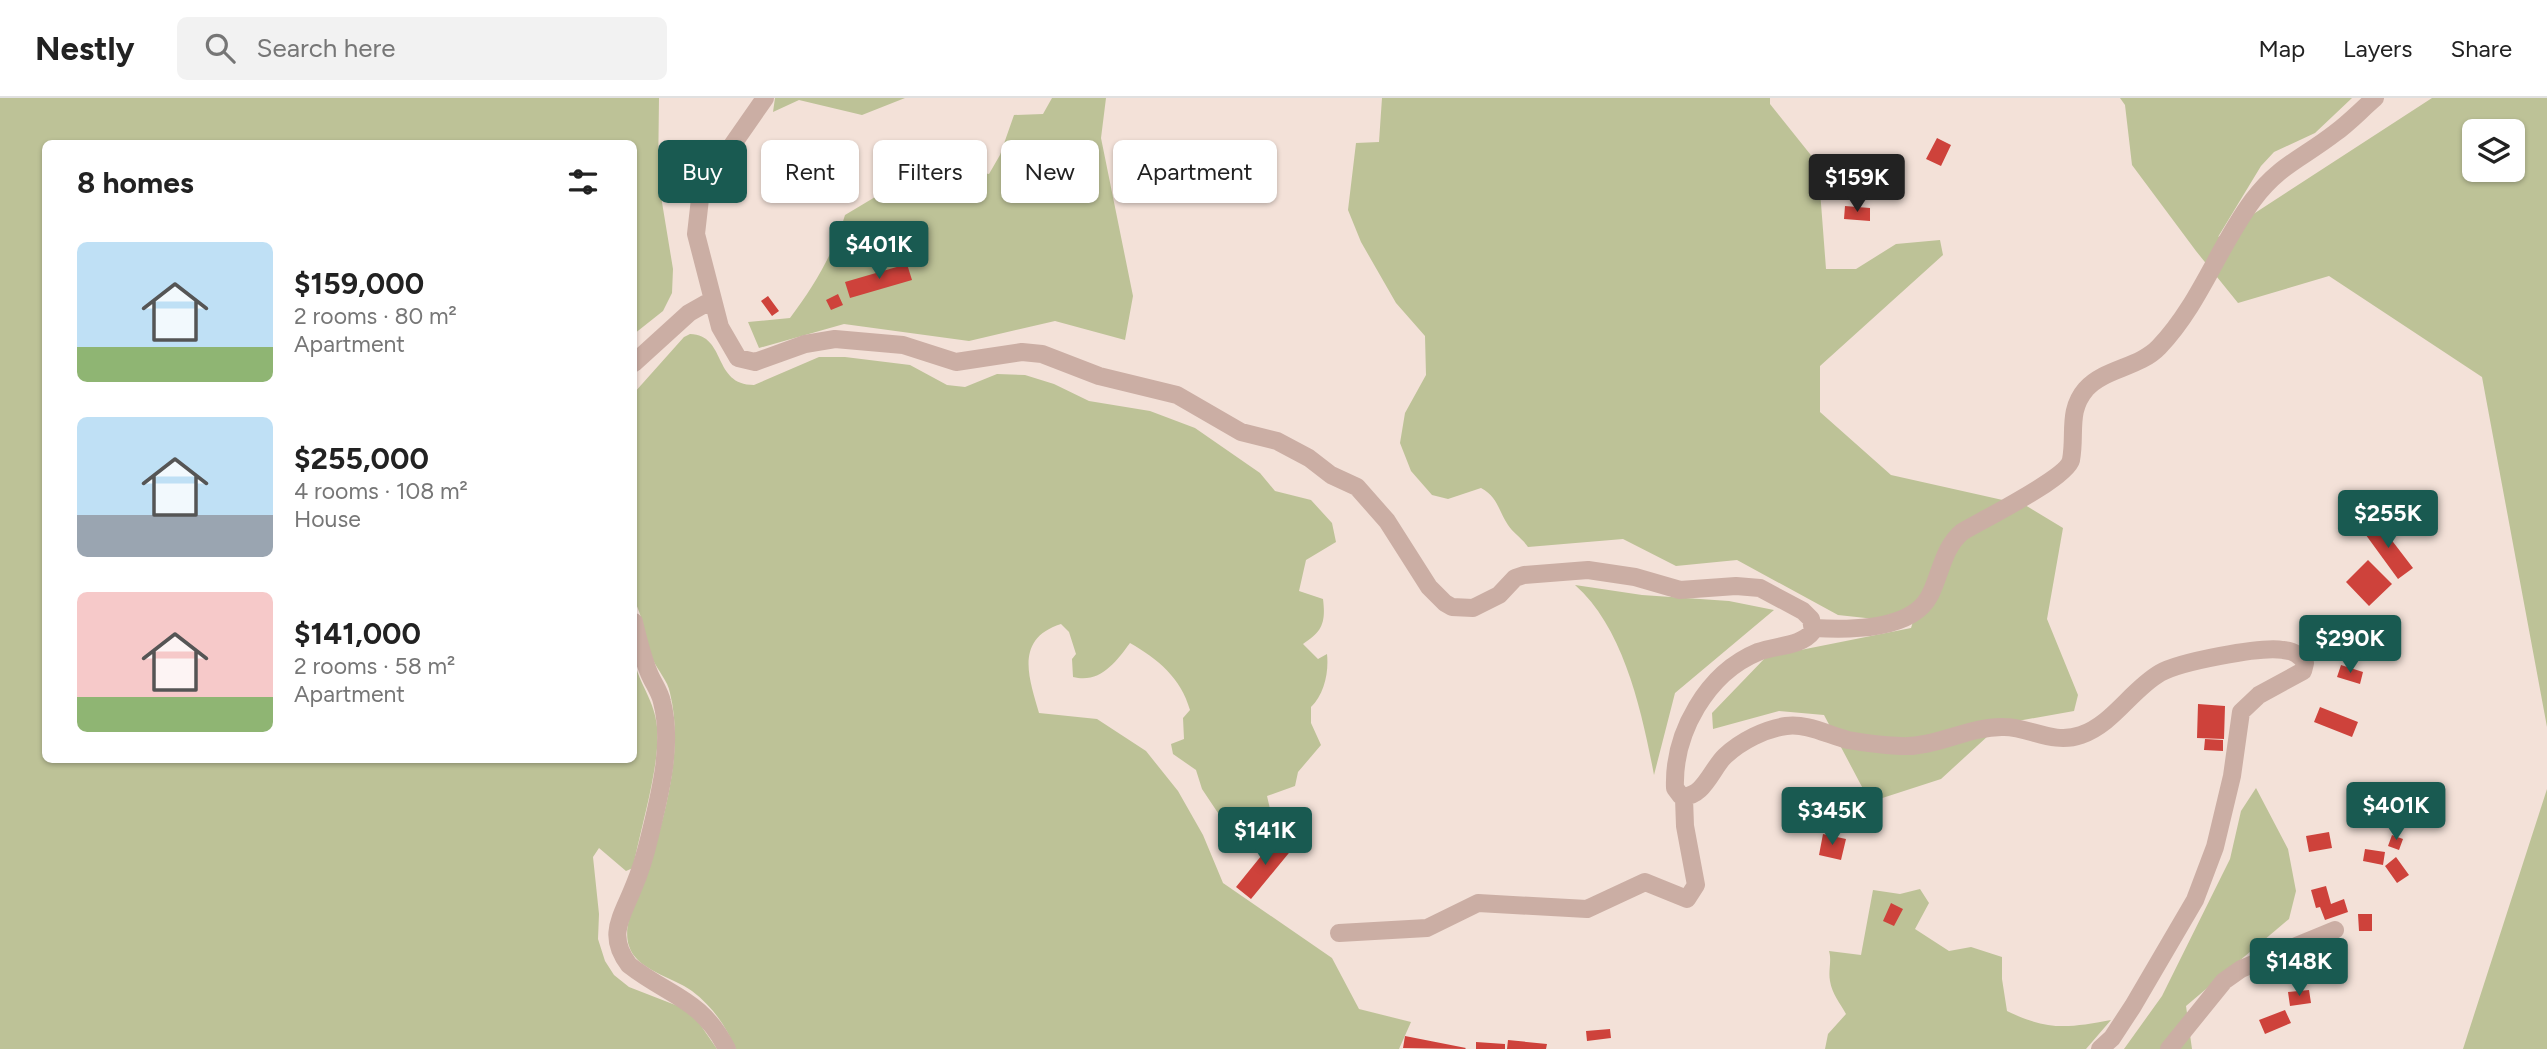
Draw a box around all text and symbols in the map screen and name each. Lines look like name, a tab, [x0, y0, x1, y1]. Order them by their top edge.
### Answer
search box	[177, 17, 667, 80]
text: Nestly	[35, 29, 135, 68]
icon: search	[201, 29, 239, 67]
text: Search here	[257, 32, 395, 64]
text: Map	[2258, 34, 2305, 63]
text: Layers	[2343, 34, 2412, 63]
text: Share	[2450, 34, 2512, 63]
map controls	[2462, 119, 2525, 182]
button: layers	[2462, 119, 2525, 182]
chip: Buy	[658, 140, 747, 203]
chip: Rent	[761, 140, 859, 203]
chip: Filters	[873, 140, 987, 203]
chip: New	[1001, 140, 1099, 203]
chip: Apartment	[1113, 140, 1277, 203]
pin: $159K	[1808, 155, 1906, 214]
icon: filters	[564, 163, 602, 201]
text: $159K	[1825, 163, 1889, 191]
text: 8 homes	[77, 164, 194, 201]
pin: $401K	[830, 222, 928, 281]
text: $401K	[845, 230, 913, 258]
text: $159,000	[294, 265, 424, 302]
icon: home	[133, 270, 217, 354]
text: 2 rooms · 80 m²	[294, 302, 457, 330]
text: Apartment	[294, 330, 405, 358]
text: $255,000	[294, 440, 429, 477]
icon: home	[133, 445, 217, 529]
text: 4 rooms · 108 m²	[294, 477, 468, 505]
pin: $255K	[2339, 490, 2437, 550]
text: $255K	[2354, 499, 2422, 527]
text: House	[294, 505, 361, 533]
text: $141,000	[294, 615, 421, 652]
pin: $290K	[2301, 616, 2399, 675]
icon: home	[133, 620, 217, 704]
text: $290K	[2315, 624, 2385, 652]
text: 2 rooms · 58 m²	[294, 652, 455, 680]
text: Apartment	[294, 680, 405, 708]
pin: $401K	[2347, 782, 2445, 842]
pin: $345K	[1783, 788, 1881, 847]
text: $401K	[2362, 791, 2430, 819]
text: $345K	[1798, 796, 1866, 824]
pin: $141K	[1216, 808, 1314, 867]
text: $141K	[1234, 816, 1296, 844]
pin: $148K	[2250, 939, 2348, 998]
text: $148K	[2266, 947, 2332, 975]

